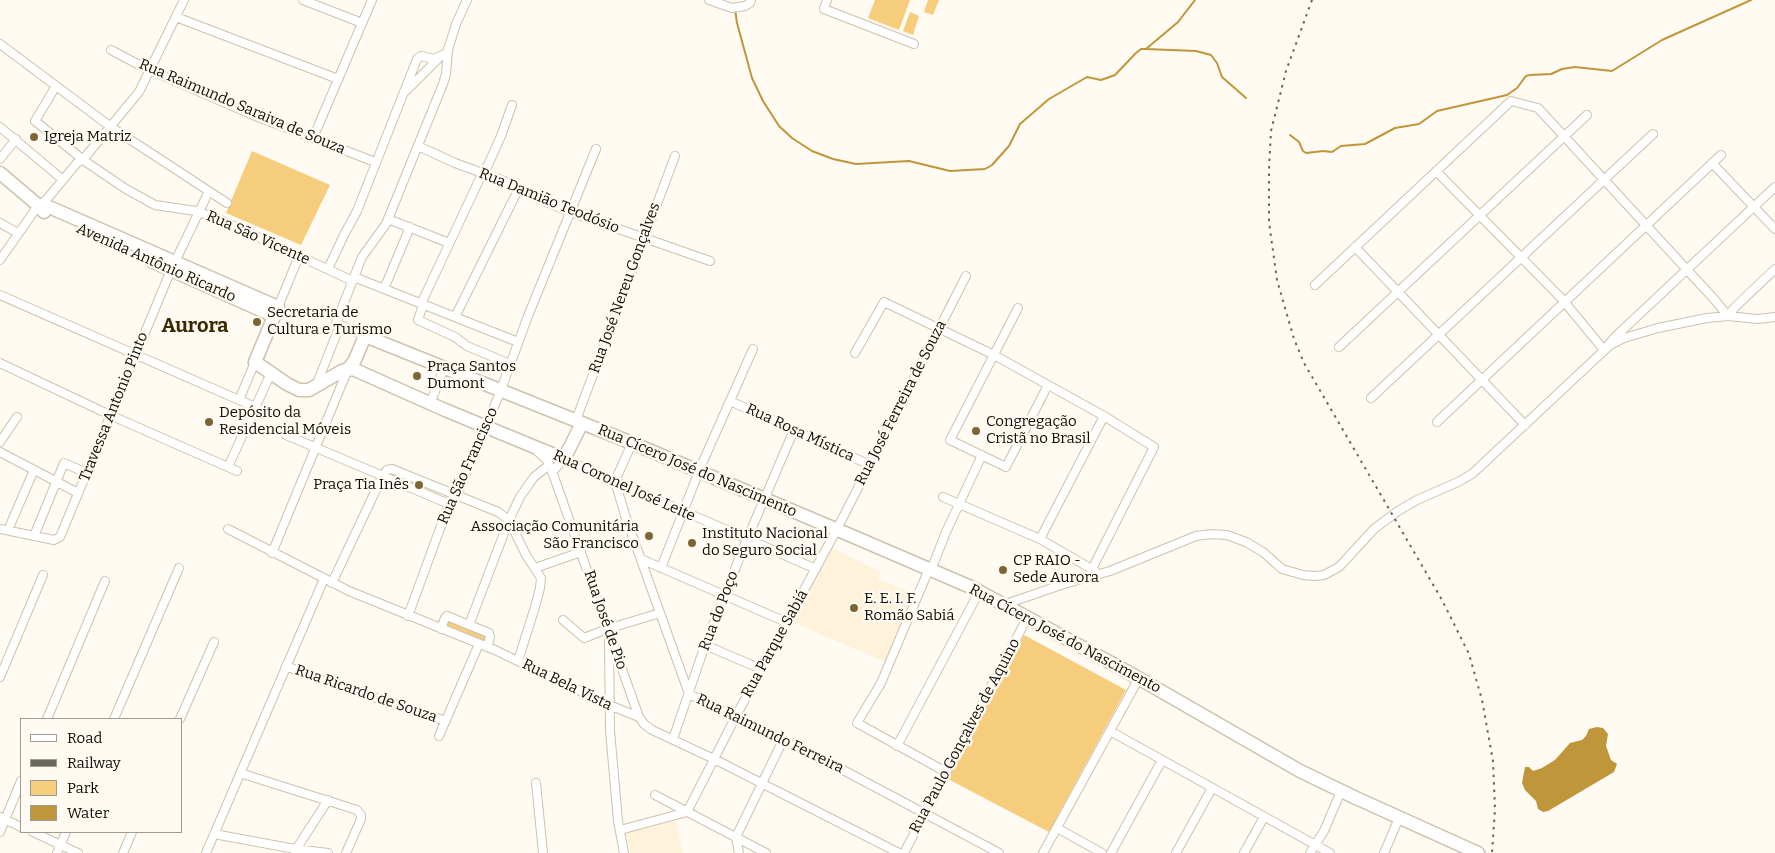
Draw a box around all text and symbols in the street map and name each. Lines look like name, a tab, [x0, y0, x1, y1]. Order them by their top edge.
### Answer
street label: Rua Raimundo Saraiva de Souza	[136, 55, 348, 159]
place label: Igreja Matriz	[44, 128, 132, 146]
marker: Igreja Matriz	[28, 131, 40, 143]
street label: Rua Damião Teodósio	[476, 165, 622, 237]
street label: Rua José Nereu Gonçalves	[586, 200, 664, 376]
street label: Rua São Vicente	[203, 207, 313, 269]
street label: Avenida Antônio Ricardo	[74, 220, 238, 306]
place label: Secretaria de Cultura e Turismo	[267, 304, 392, 339]
district label: Aurora	[161, 314, 229, 338]
marker: Secretaria de Cultura e Turismo	[251, 316, 263, 328]
street label: Rua José Ferreira de Souza	[852, 318, 950, 488]
street label: Travessa Antonio Pinto	[76, 330, 152, 484]
place label: Praça Santos Dumont	[427, 358, 516, 393]
marker: Praça Santos Dumont	[411, 370, 423, 382]
street label: Rua Rosa Mística	[743, 400, 857, 466]
place label: Depósito da Residencial Móveis	[219, 404, 351, 439]
street label: Rua São Francisco	[434, 405, 502, 527]
place label: Congregação Cristã no Brasil	[986, 413, 1091, 448]
marker: Depósito da Residencial Móveis	[203, 416, 215, 428]
street label: Rua Cícero José do Nascimento	[595, 421, 799, 521]
marker: Congregação Cristã no Brasil	[970, 425, 982, 437]
street label: Rua Coronel José Leite	[550, 446, 698, 526]
place label: Praça Tia Inês	[313, 476, 409, 494]
marker: Praça Tia Inês	[413, 479, 425, 491]
place label: Associação Comunitária São Francisco	[471, 518, 639, 553]
place label: Instituto Nacional do Seguro Social	[702, 525, 828, 560]
marker: Associação Comunitária São Francisco	[643, 530, 655, 542]
marker: Instituto Nacional do Seguro Social	[686, 537, 698, 549]
place label: CP RAIO - Sede Aurora	[1013, 552, 1099, 587]
marker: CP RAIO - Sede Aurora	[997, 564, 1009, 576]
street label: Rua José de Pio	[580, 568, 630, 672]
street label: Rua do Poço	[696, 569, 742, 653]
street label: Rua Cícero José do Nascimento	[966, 581, 1164, 697]
street label: Rua Parque Sabiá	[738, 587, 812, 701]
place label: E. E. I. F. Romão Sabiá	[864, 590, 954, 625]
marker: E. E. I. F. Romão Sabiá	[848, 602, 860, 614]
street label: Rua Paulo Gonçalves de Aquino	[906, 636, 1024, 836]
street label: Rua Bela Vista	[519, 655, 615, 715]
street label: Rua Ricardo de Souza	[293, 661, 439, 727]
street label: Rua Raimundo Ferreira	[693, 690, 847, 778]
legend	[20, 718, 182, 833]
text: Road	[67, 729, 102, 747]
text: Railway	[67, 754, 121, 772]
text: Park	[67, 779, 99, 797]
text: Water	[67, 804, 109, 822]

